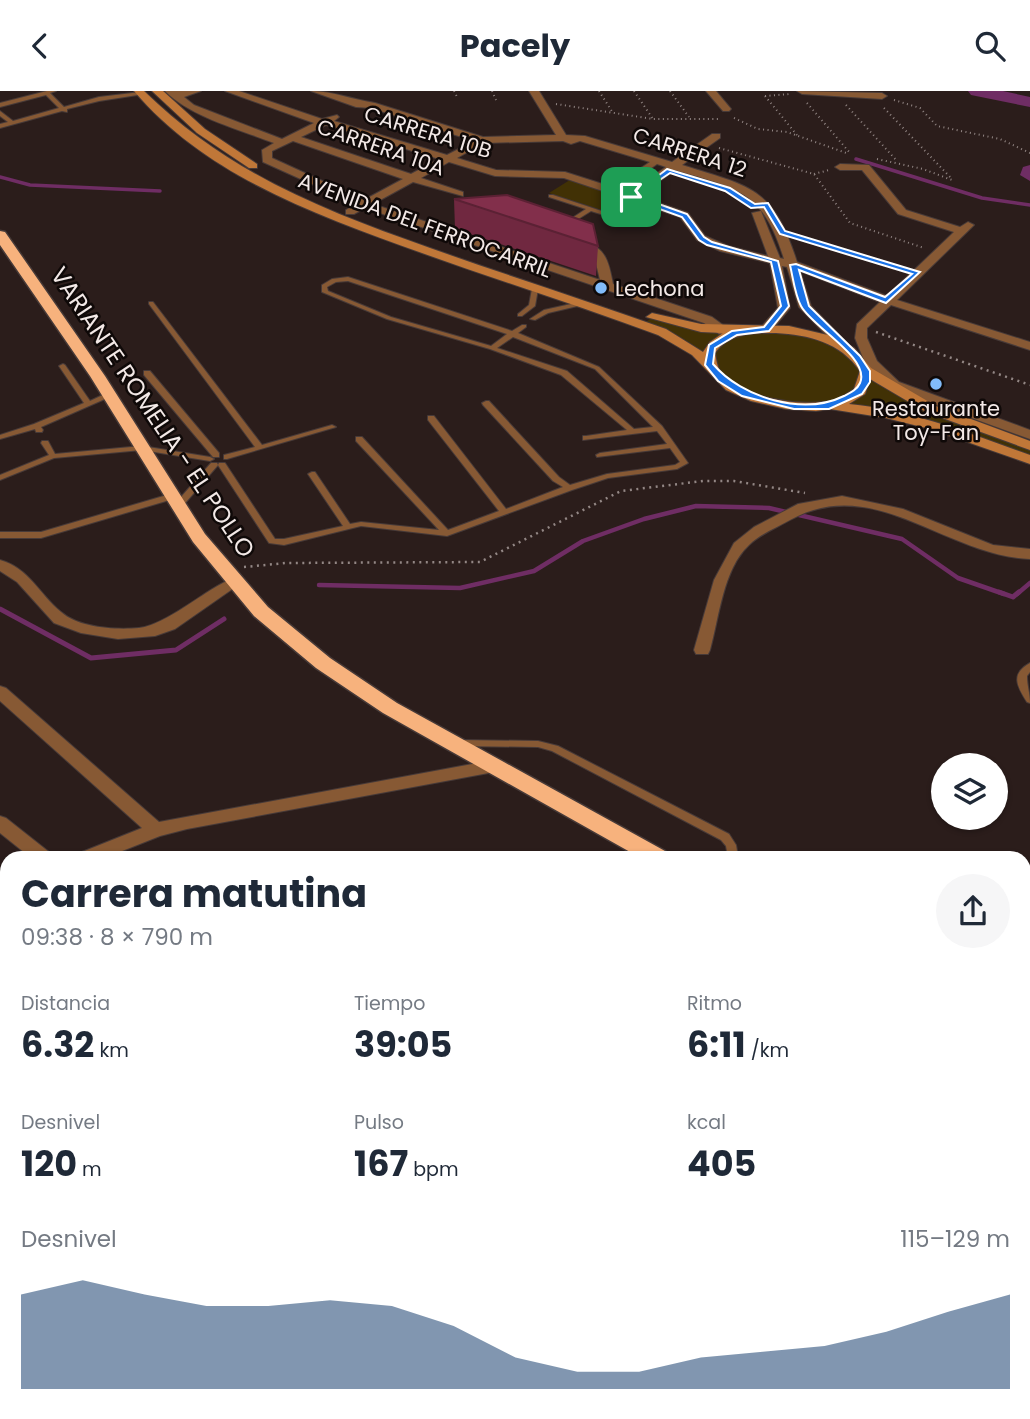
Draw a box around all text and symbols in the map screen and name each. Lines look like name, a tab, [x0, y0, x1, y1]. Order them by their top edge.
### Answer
text: Pacely	[460, 23, 570, 68]
icon: back	[21, 27, 59, 65]
icon: search	[971, 27, 1009, 65]
street label: CARRERA 10B	[361, 99, 495, 165]
street label: CARRERA 10A	[313, 112, 449, 182]
street label: CARRERA 12	[629, 120, 751, 184]
street label: AVENIDA DEL FERROCARRIL	[294, 166, 556, 284]
pin	[601, 167, 661, 227]
icon: arrive	[612, 178, 650, 216]
street label: VARIANTE ROMELIA - EL POLLO	[43, 260, 263, 564]
place label: Lechona	[615, 274, 704, 303]
marker: Lechona	[593, 280, 609, 296]
marker: Restaurante Toy-Fan	[928, 376, 944, 392]
place label: Restaurante Toy-Fan	[872, 394, 1000, 447]
map controls	[931, 753, 1008, 830]
button: layers	[931, 753, 1008, 830]
text: Carrera matutina	[21, 867, 367, 920]
button: share	[936, 874, 1010, 948]
text: 09:38 · 8 × 790 m	[21, 921, 213, 953]
text: Distancia	[21, 990, 110, 1017]
text: Tiempo	[354, 990, 425, 1017]
text: Ritmo	[687, 990, 742, 1017]
text: 6.32	[21, 1020, 94, 1069]
text: 39:05	[354, 1020, 452, 1069]
text: 6:11	[687, 1020, 746, 1069]
text: km	[94, 1037, 129, 1064]
text: /km	[746, 1037, 789, 1064]
text: Desnivel	[21, 1109, 100, 1136]
text: Pulso	[354, 1109, 404, 1136]
text: kcal	[687, 1109, 726, 1136]
text: 120	[21, 1139, 77, 1188]
text: 167	[354, 1139, 408, 1188]
text: 405	[687, 1139, 756, 1188]
text: m	[77, 1156, 102, 1183]
text: bpm	[408, 1156, 459, 1183]
text: Desnivel	[21, 1223, 117, 1255]
text: 115–129 m	[900, 1223, 1010, 1255]

